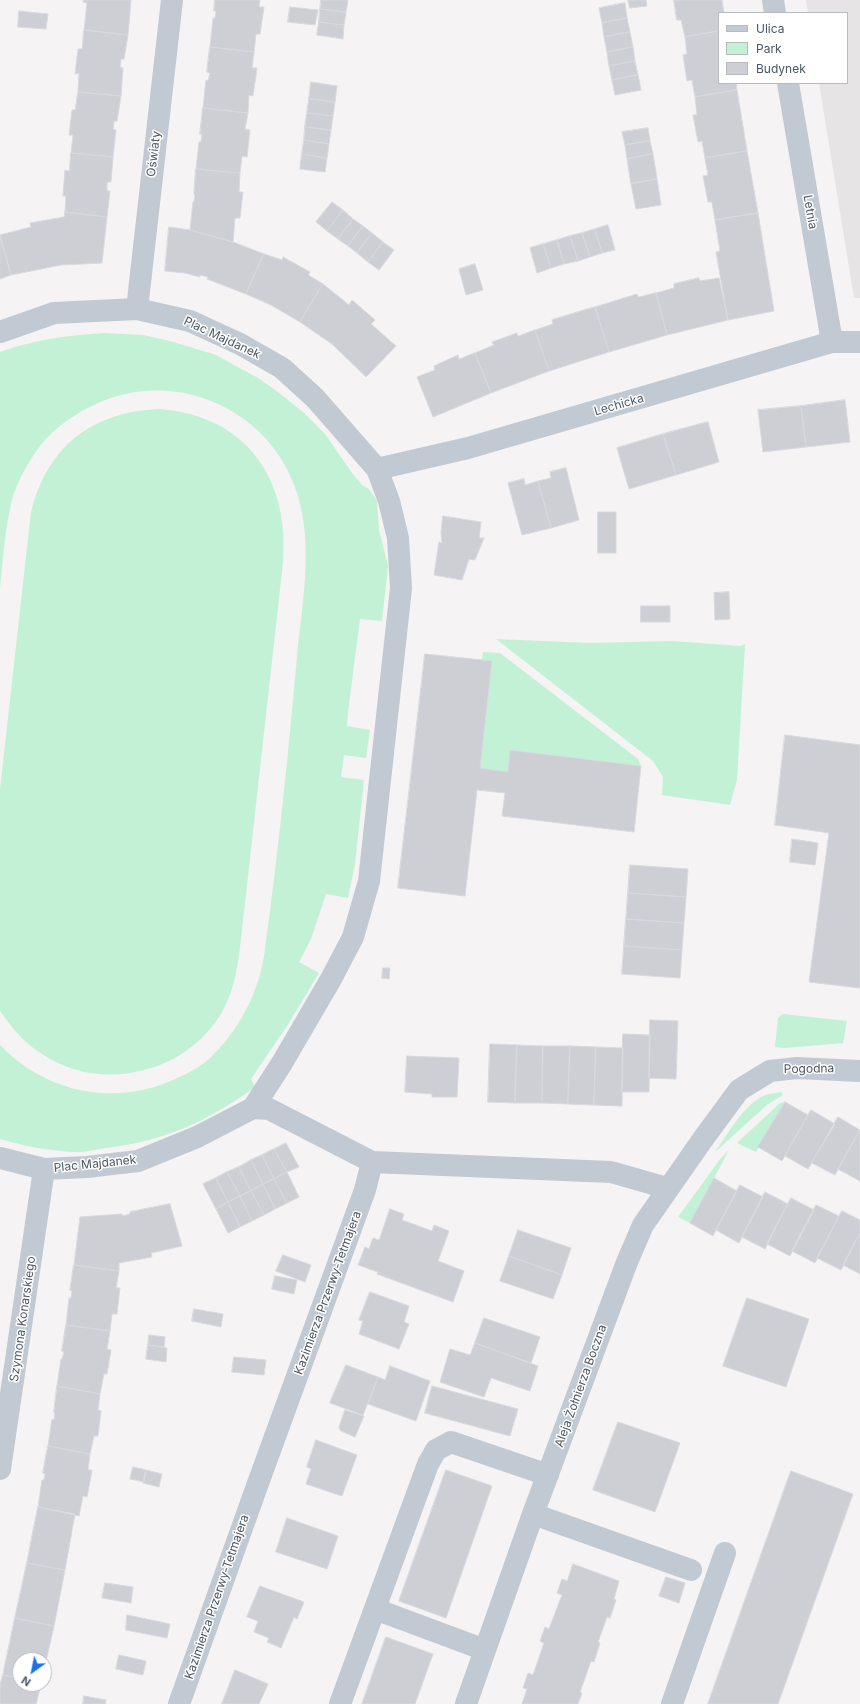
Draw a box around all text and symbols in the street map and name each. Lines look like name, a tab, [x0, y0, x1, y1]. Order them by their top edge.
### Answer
legend	[718, 12, 848, 84]
text: Ulica	[756, 21, 784, 36]
text: Park	[756, 41, 782, 56]
text: Budynek	[756, 61, 806, 76]
street label: Oświaty	[144, 130, 164, 178]
street label: Letnia	[800, 194, 820, 230]
street label: Plac Majdanek	[181, 314, 263, 362]
street label: Lechicka	[593, 391, 645, 419]
street label: Pogodna	[784, 1061, 834, 1077]
street label: Plac Majdanek	[53, 1153, 137, 1175]
street label: Kazimierza Przerwy-Tetmajera	[292, 1209, 364, 1377]
street label: Szymona Konarskiego	[7, 1255, 39, 1383]
street label: Aleja Żołnierza Boczna	[552, 1323, 610, 1449]
street label: Kazimierza Przerwy-Tetmajera	[182, 1513, 252, 1681]
north arrow	[12, 1652, 52, 1692]
text: N	[19, 1673, 33, 1689]

